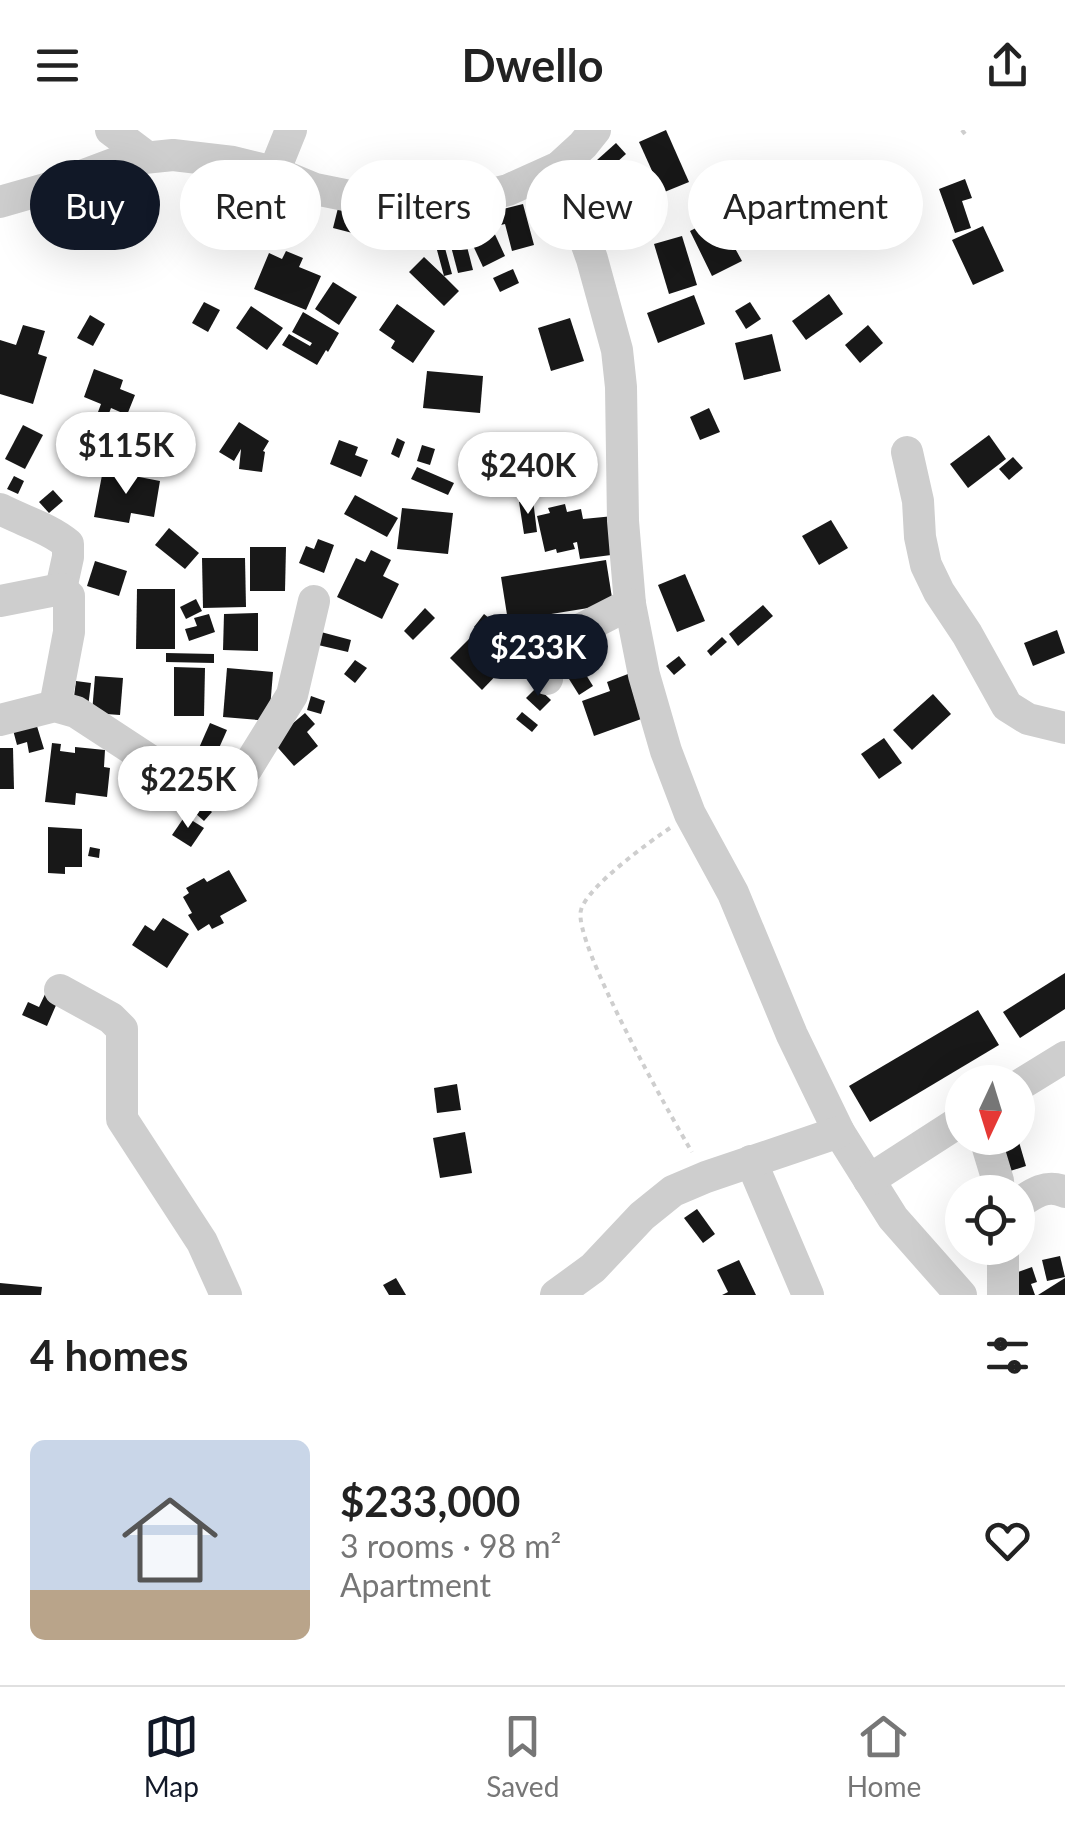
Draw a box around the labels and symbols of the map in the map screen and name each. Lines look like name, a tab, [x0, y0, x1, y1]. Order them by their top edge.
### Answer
pin: $115K	[56, 412, 196, 497]
pin: $240K	[458, 432, 598, 517]
pin: $233K	[468, 614, 608, 699]
pin: $225K	[118, 746, 258, 831]
north arrow	[945, 1065, 1035, 1155]

